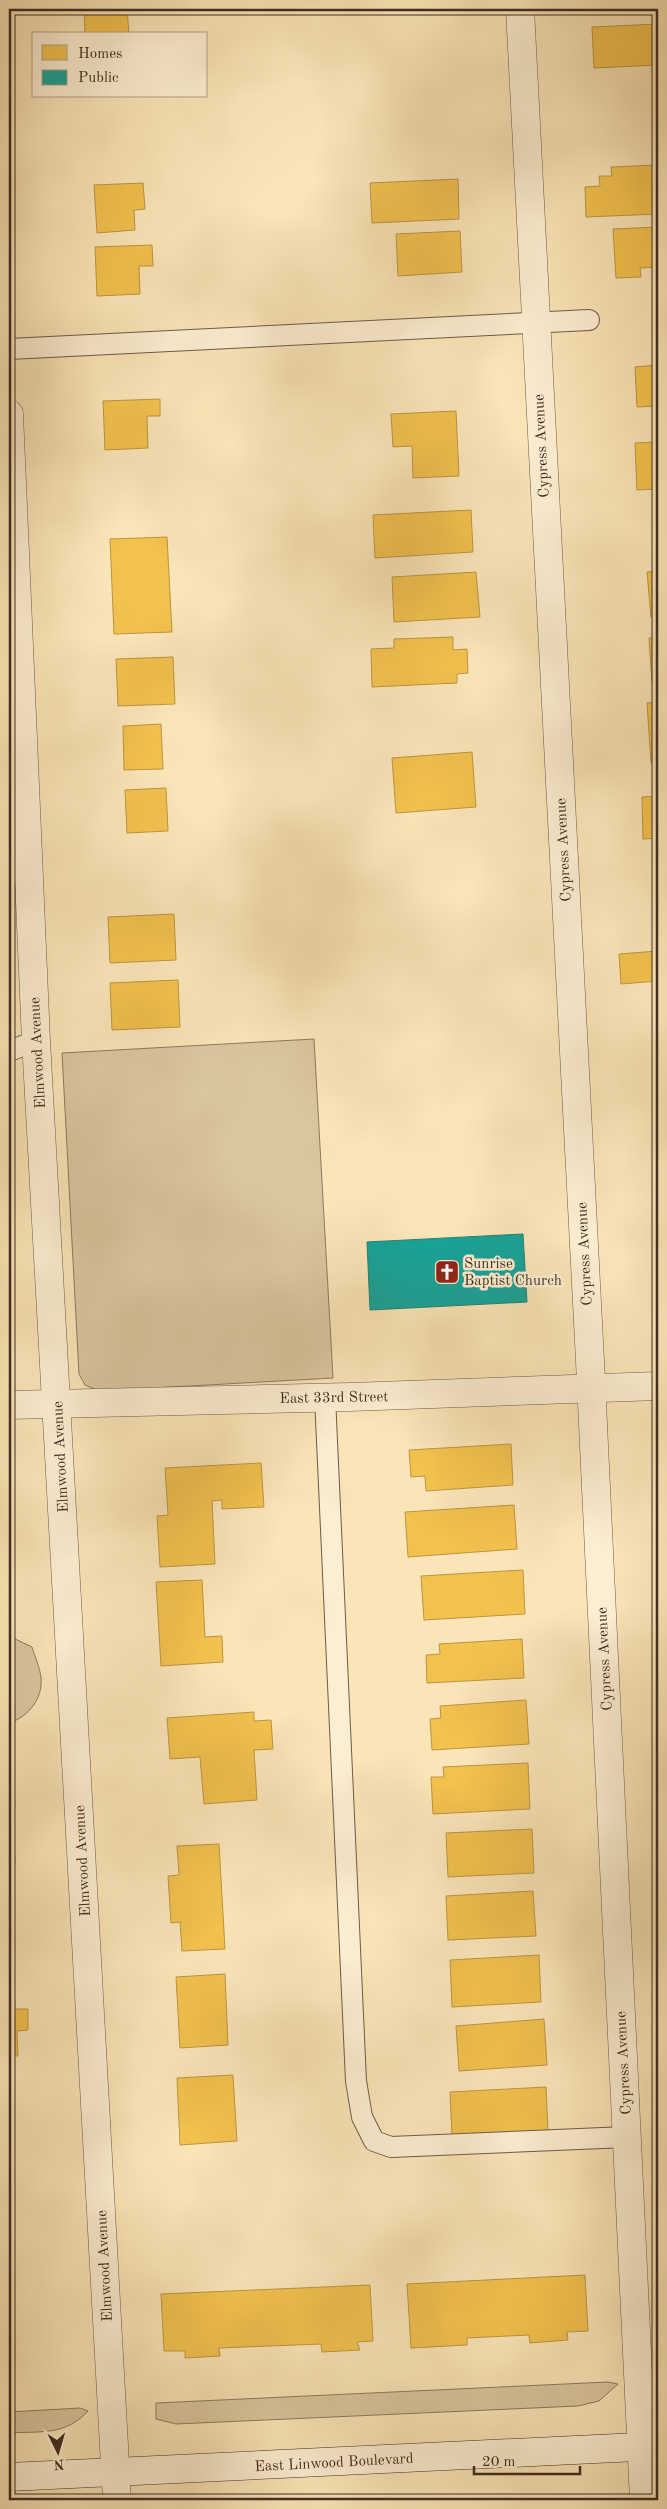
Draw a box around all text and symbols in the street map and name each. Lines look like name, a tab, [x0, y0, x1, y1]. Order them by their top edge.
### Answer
legend	[32, 32, 208, 98]
text: Homes	[78, 47, 123, 62]
text: Public	[78, 71, 119, 86]
street label: Cypress Avenue	[532, 394, 553, 498]
street label: Cypress Avenue	[554, 798, 575, 902]
street label: Elmwood Avenue	[28, 997, 49, 1109]
street label: Cypress Avenue	[575, 1202, 596, 1306]
place label: Sunrise Baptist Church	[464, 1257, 562, 1289]
church icon: Sunrise Baptist Church	[434, 1259, 460, 1285]
street label: East 33rd Street	[279, 1390, 389, 1407]
street label: Elmwood Avenue	[51, 1401, 72, 1513]
street label: Cypress Avenue	[595, 1607, 616, 1711]
street label: Elmwood Avenue	[73, 1805, 94, 1917]
street label: Cypress Avenue	[614, 2011, 635, 2115]
street label: Elmwood Avenue	[95, 2210, 116, 2322]
north arrow	[32, 2426, 82, 2476]
scale bar	[474, 2444, 581, 2476]
street label: East Linwood Boulevard	[254, 2452, 414, 2475]
text: 20 m	[482, 2455, 516, 2470]
text: N	[53, 2457, 65, 2471]

